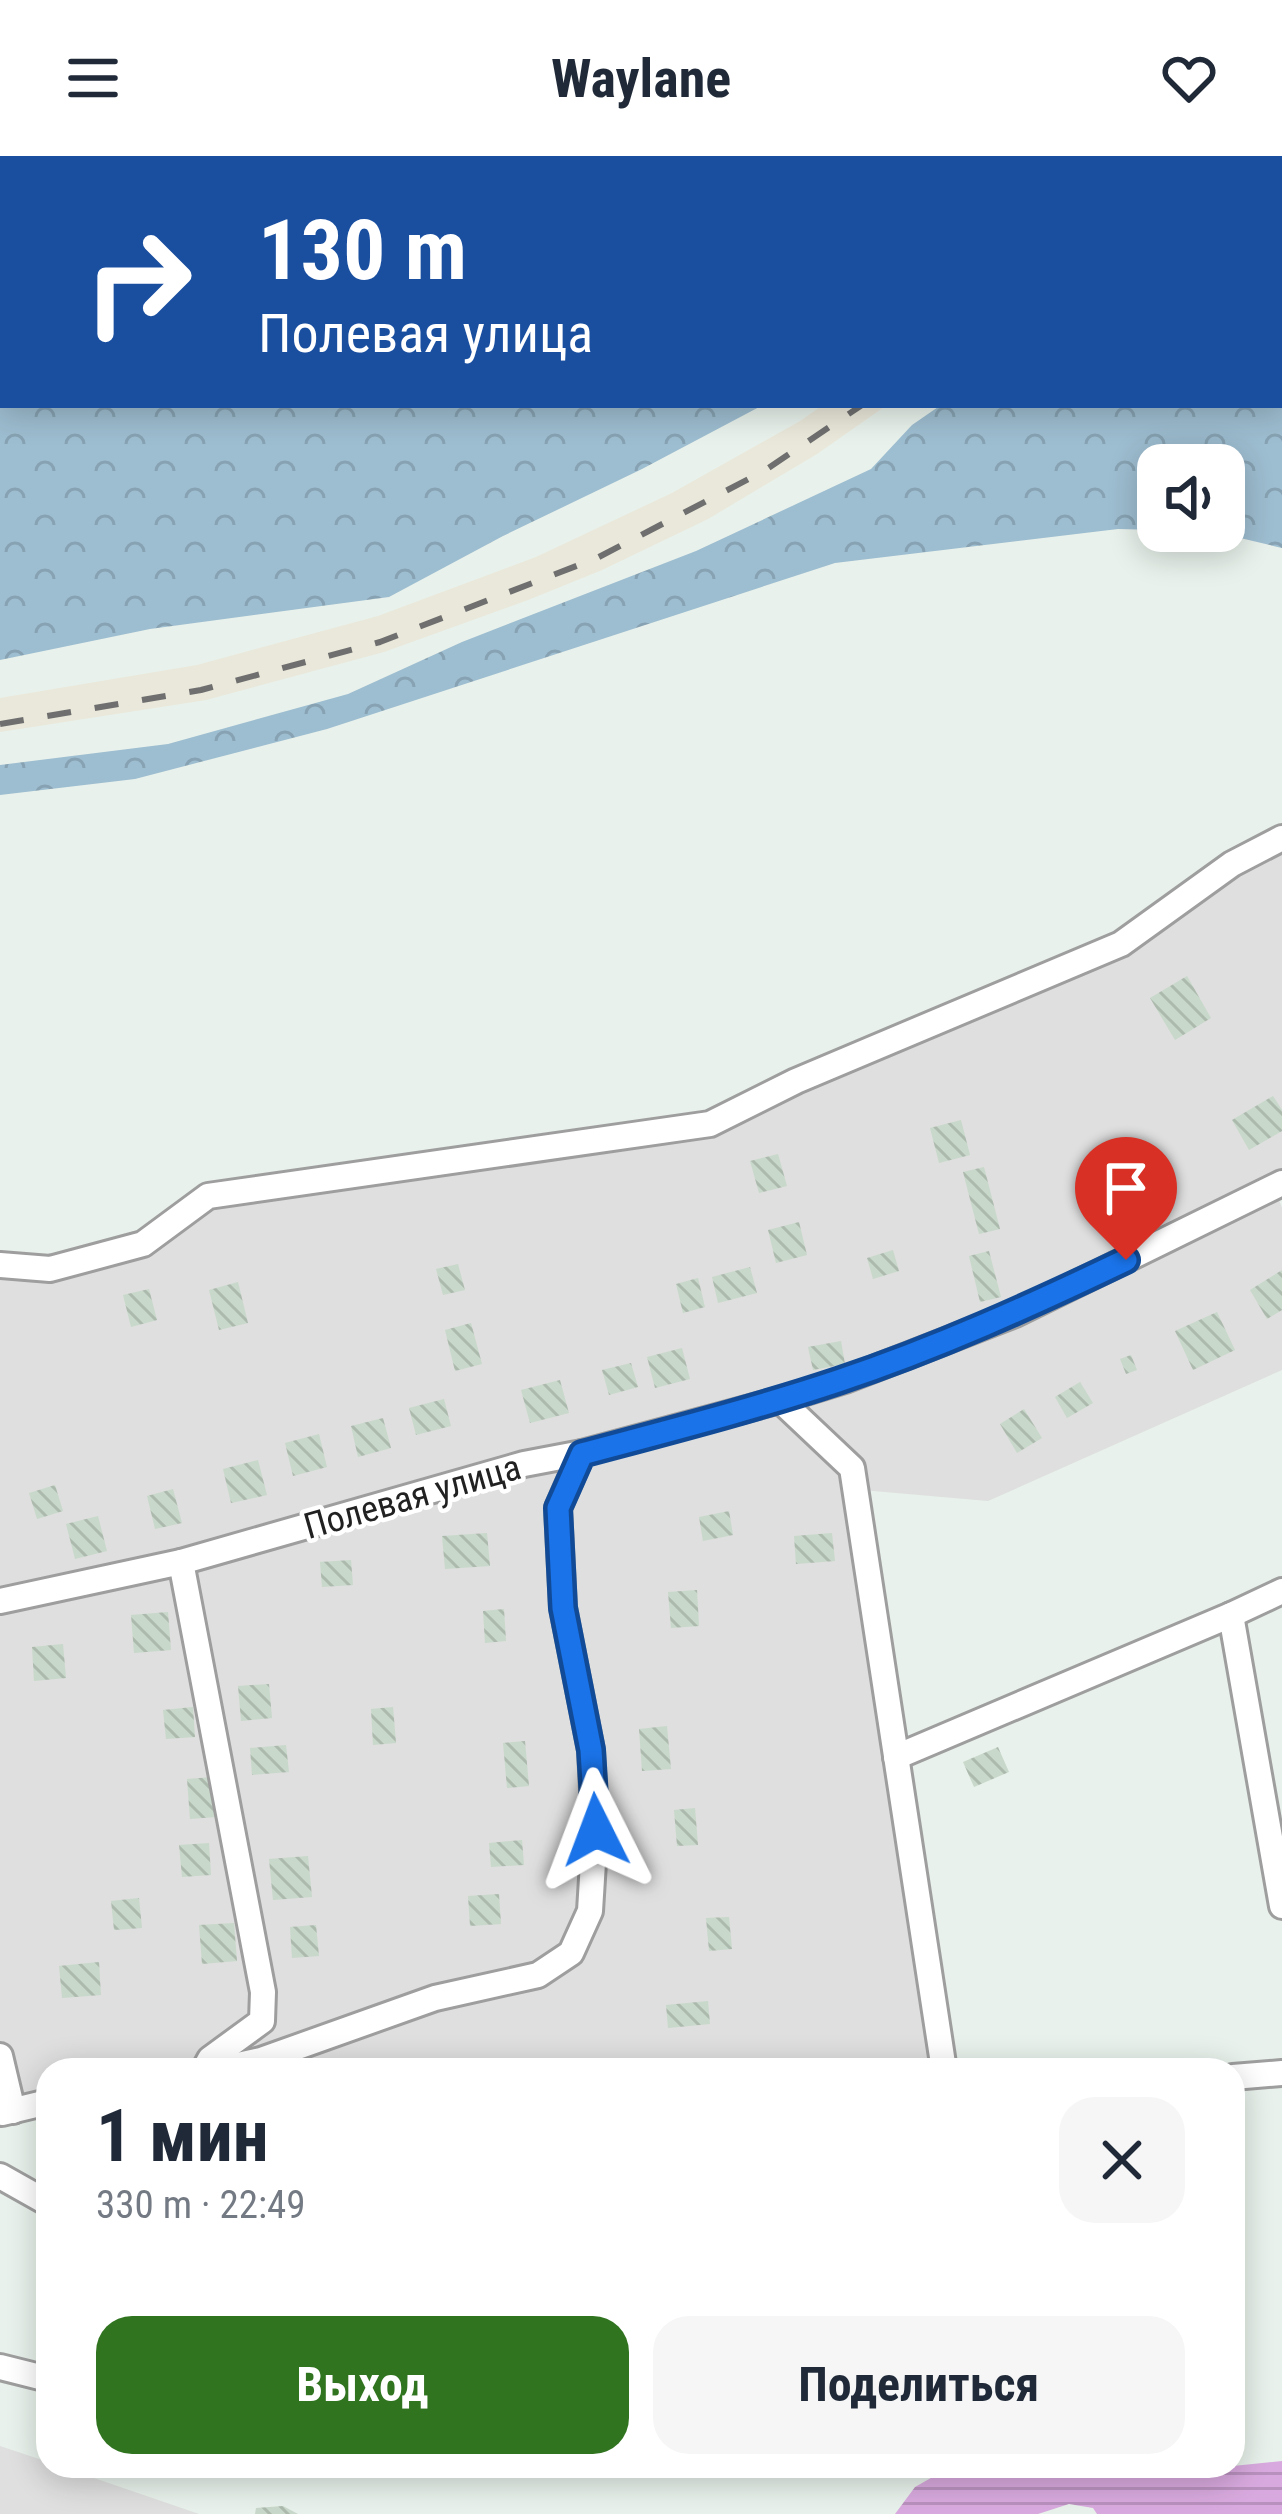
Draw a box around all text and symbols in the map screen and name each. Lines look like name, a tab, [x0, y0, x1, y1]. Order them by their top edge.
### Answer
icon: menu	[60, 45, 126, 111]
icon: heart	[1156, 45, 1222, 111]
text: Waylane	[551, 47, 731, 110]
text: 130 m	[258, 201, 467, 300]
icon: right	[60, 204, 216, 360]
text: Полевая улица	[258, 302, 593, 365]
map controls	[1137, 444, 1245, 552]
button: sound	[1137, 444, 1245, 552]
pin	[1075, 1137, 1177, 1260]
icon: arrive	[1093, 1155, 1159, 1221]
street label: Полевая улица	[299, 1446, 525, 1548]
position arrow	[533, 1767, 659, 1893]
text: 1 мин	[96, 2094, 269, 2179]
button: close	[1059, 2097, 1185, 2223]
text: 330 m · 22:49	[96, 2182, 306, 2228]
button: Выход	[96, 2316, 629, 2454]
button: Поделиться	[653, 2316, 1185, 2454]

